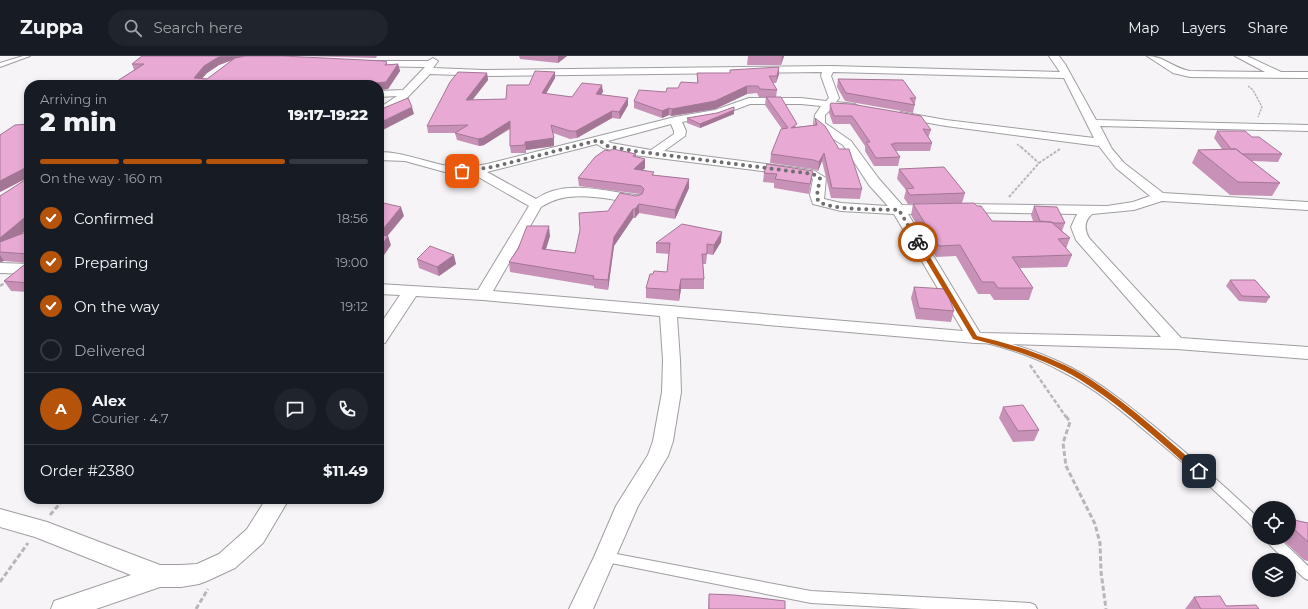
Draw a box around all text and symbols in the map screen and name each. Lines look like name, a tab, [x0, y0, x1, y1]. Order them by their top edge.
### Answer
search box	[108, 10, 388, 46]
text: Zuppa	[20, 16, 84, 39]
icon: search	[122, 17, 144, 39]
text: Search here	[154, 18, 243, 37]
text: Map	[1128, 19, 1159, 37]
text: Layers	[1181, 19, 1226, 37]
text: Share	[1248, 19, 1288, 37]
text: Arriving in	[40, 91, 107, 107]
text: 19:17–19:22	[288, 105, 368, 124]
text: 2 min	[40, 106, 117, 138]
pin	[445, 154, 479, 188]
icon: bag	[451, 160, 473, 182]
text: On the way · 160 m	[40, 170, 163, 186]
icon: check	[40, 207, 62, 229]
text: Confirmed	[74, 209, 154, 228]
text: 18:56	[337, 210, 368, 226]
courier	[898, 222, 938, 262]
icon: bike	[907, 231, 929, 253]
icon: check	[40, 251, 62, 273]
text: Preparing	[74, 253, 149, 272]
text: 19:00	[335, 254, 368, 270]
icon: check	[40, 295, 62, 317]
text: On the way	[74, 297, 159, 316]
text: 19:12	[341, 298, 368, 314]
text: Delivered	[74, 341, 146, 360]
button: chat	[274, 388, 316, 430]
button: phone	[326, 388, 368, 430]
text: Alex	[92, 391, 126, 410]
text: A	[55, 399, 67, 418]
text: Courier · 4.7	[92, 410, 169, 426]
pin	[1182, 454, 1216, 488]
icon: home	[1188, 460, 1210, 482]
text: Order #2380	[40, 461, 135, 480]
text: $11.49	[323, 461, 368, 480]
map controls	[1252, 501, 1296, 597]
button: locate	[1252, 501, 1296, 545]
button: layers	[1252, 553, 1296, 597]

